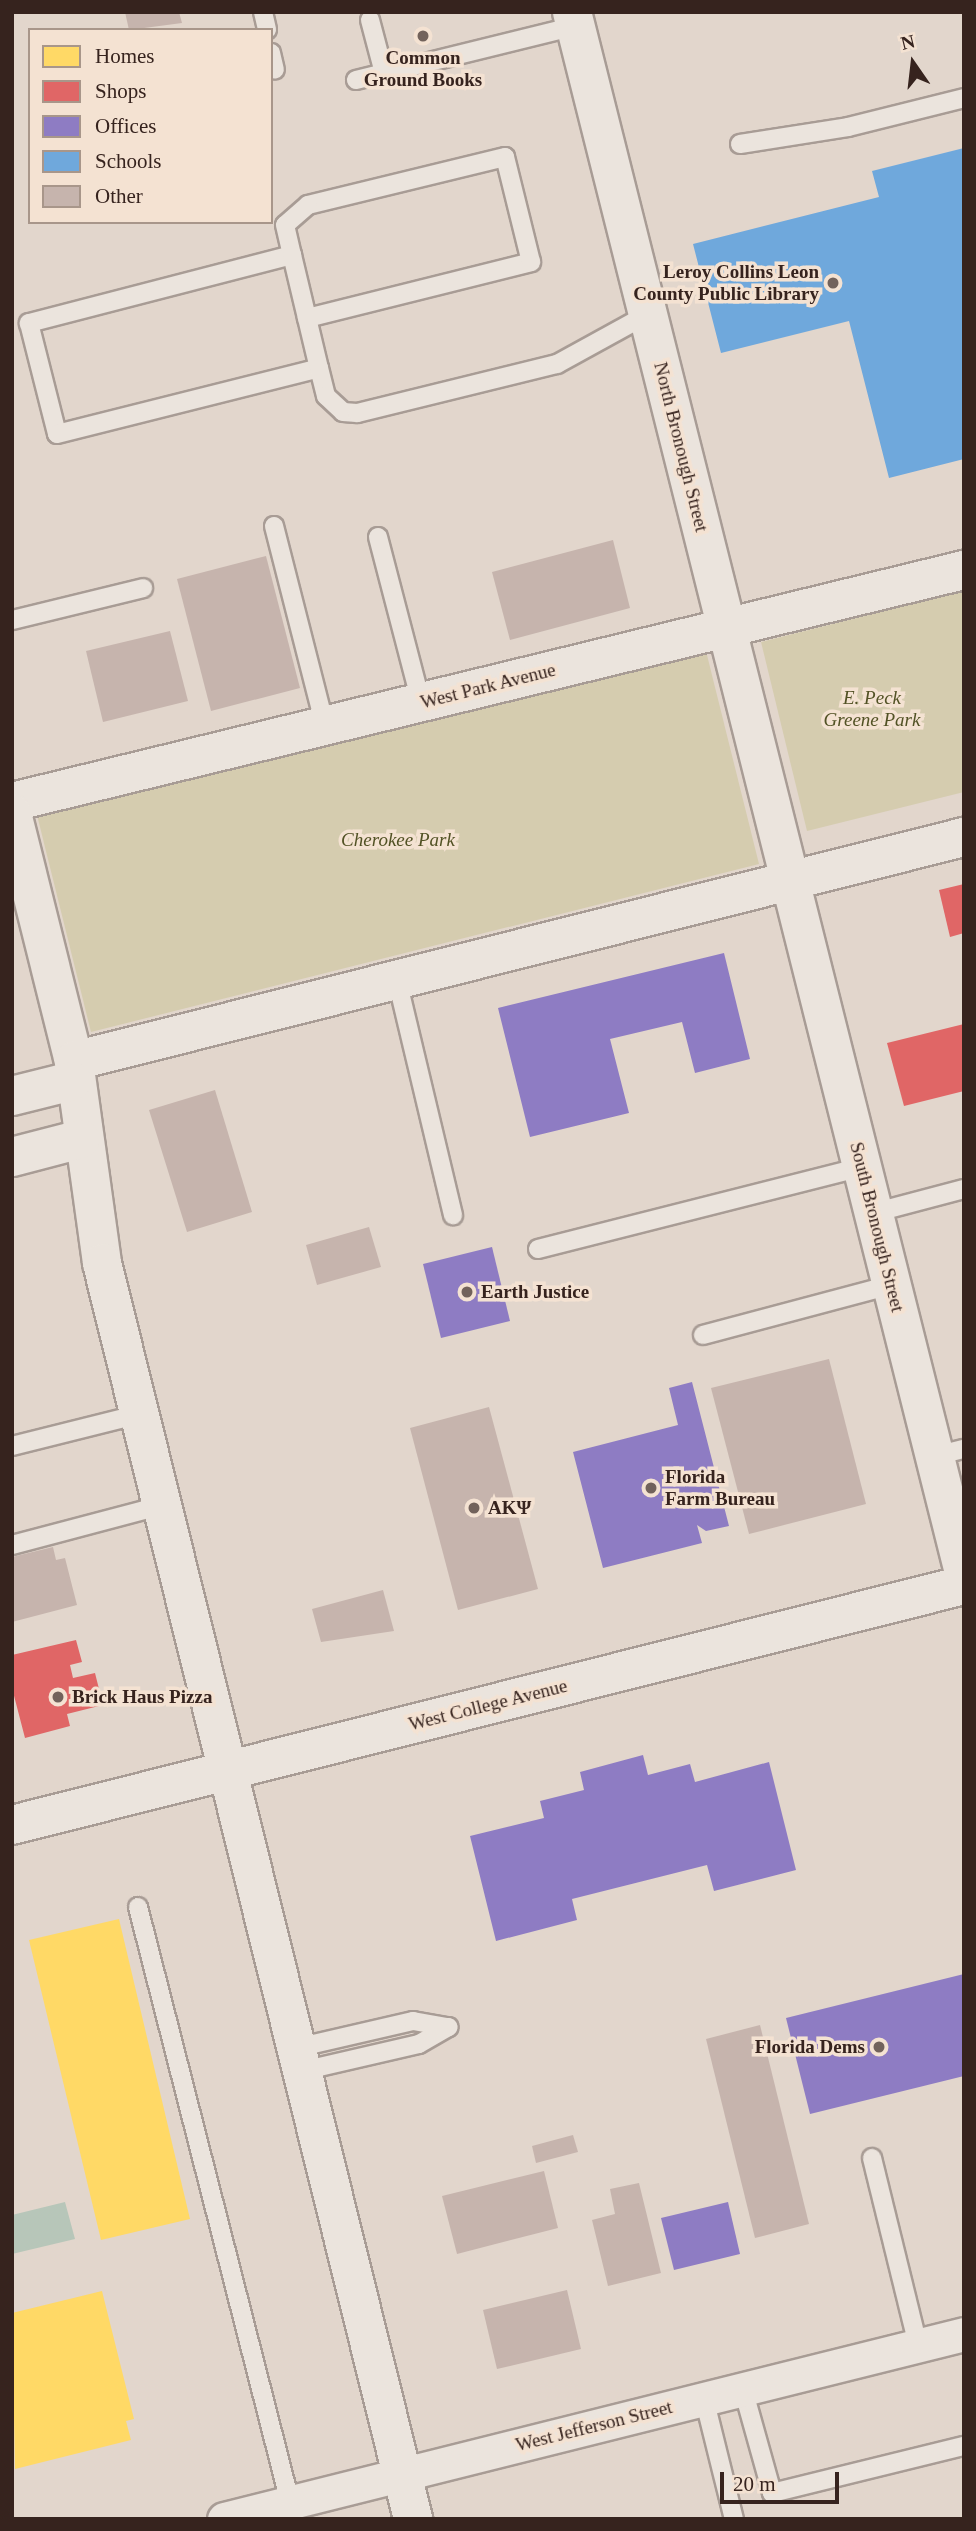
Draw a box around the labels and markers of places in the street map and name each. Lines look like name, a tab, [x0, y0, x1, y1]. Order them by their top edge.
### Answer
marker: Common Ground Books	[415, 28, 431, 44]
place label: Common Ground Books	[364, 47, 482, 91]
place label: Leroy Collins Leon County Public Library	[633, 261, 819, 305]
marker: Leroy Collins Leon County Public Library	[825, 275, 841, 291]
place label: Earth Justice	[481, 1281, 589, 1303]
marker: Earth Justice	[459, 1284, 475, 1300]
place label: Florida Farm Bureau	[665, 1466, 775, 1510]
marker: Florida Farm Bureau	[643, 1480, 659, 1496]
place label: AKΨ	[488, 1497, 531, 1519]
marker: AKΨ	[466, 1500, 482, 1516]
place label: Brick Haus Pizza	[72, 1686, 212, 1708]
marker: Brick Haus Pizza	[50, 1689, 66, 1705]
place label: Florida Dems	[755, 2036, 865, 2058]
marker: Florida Dems	[871, 2039, 887, 2055]

